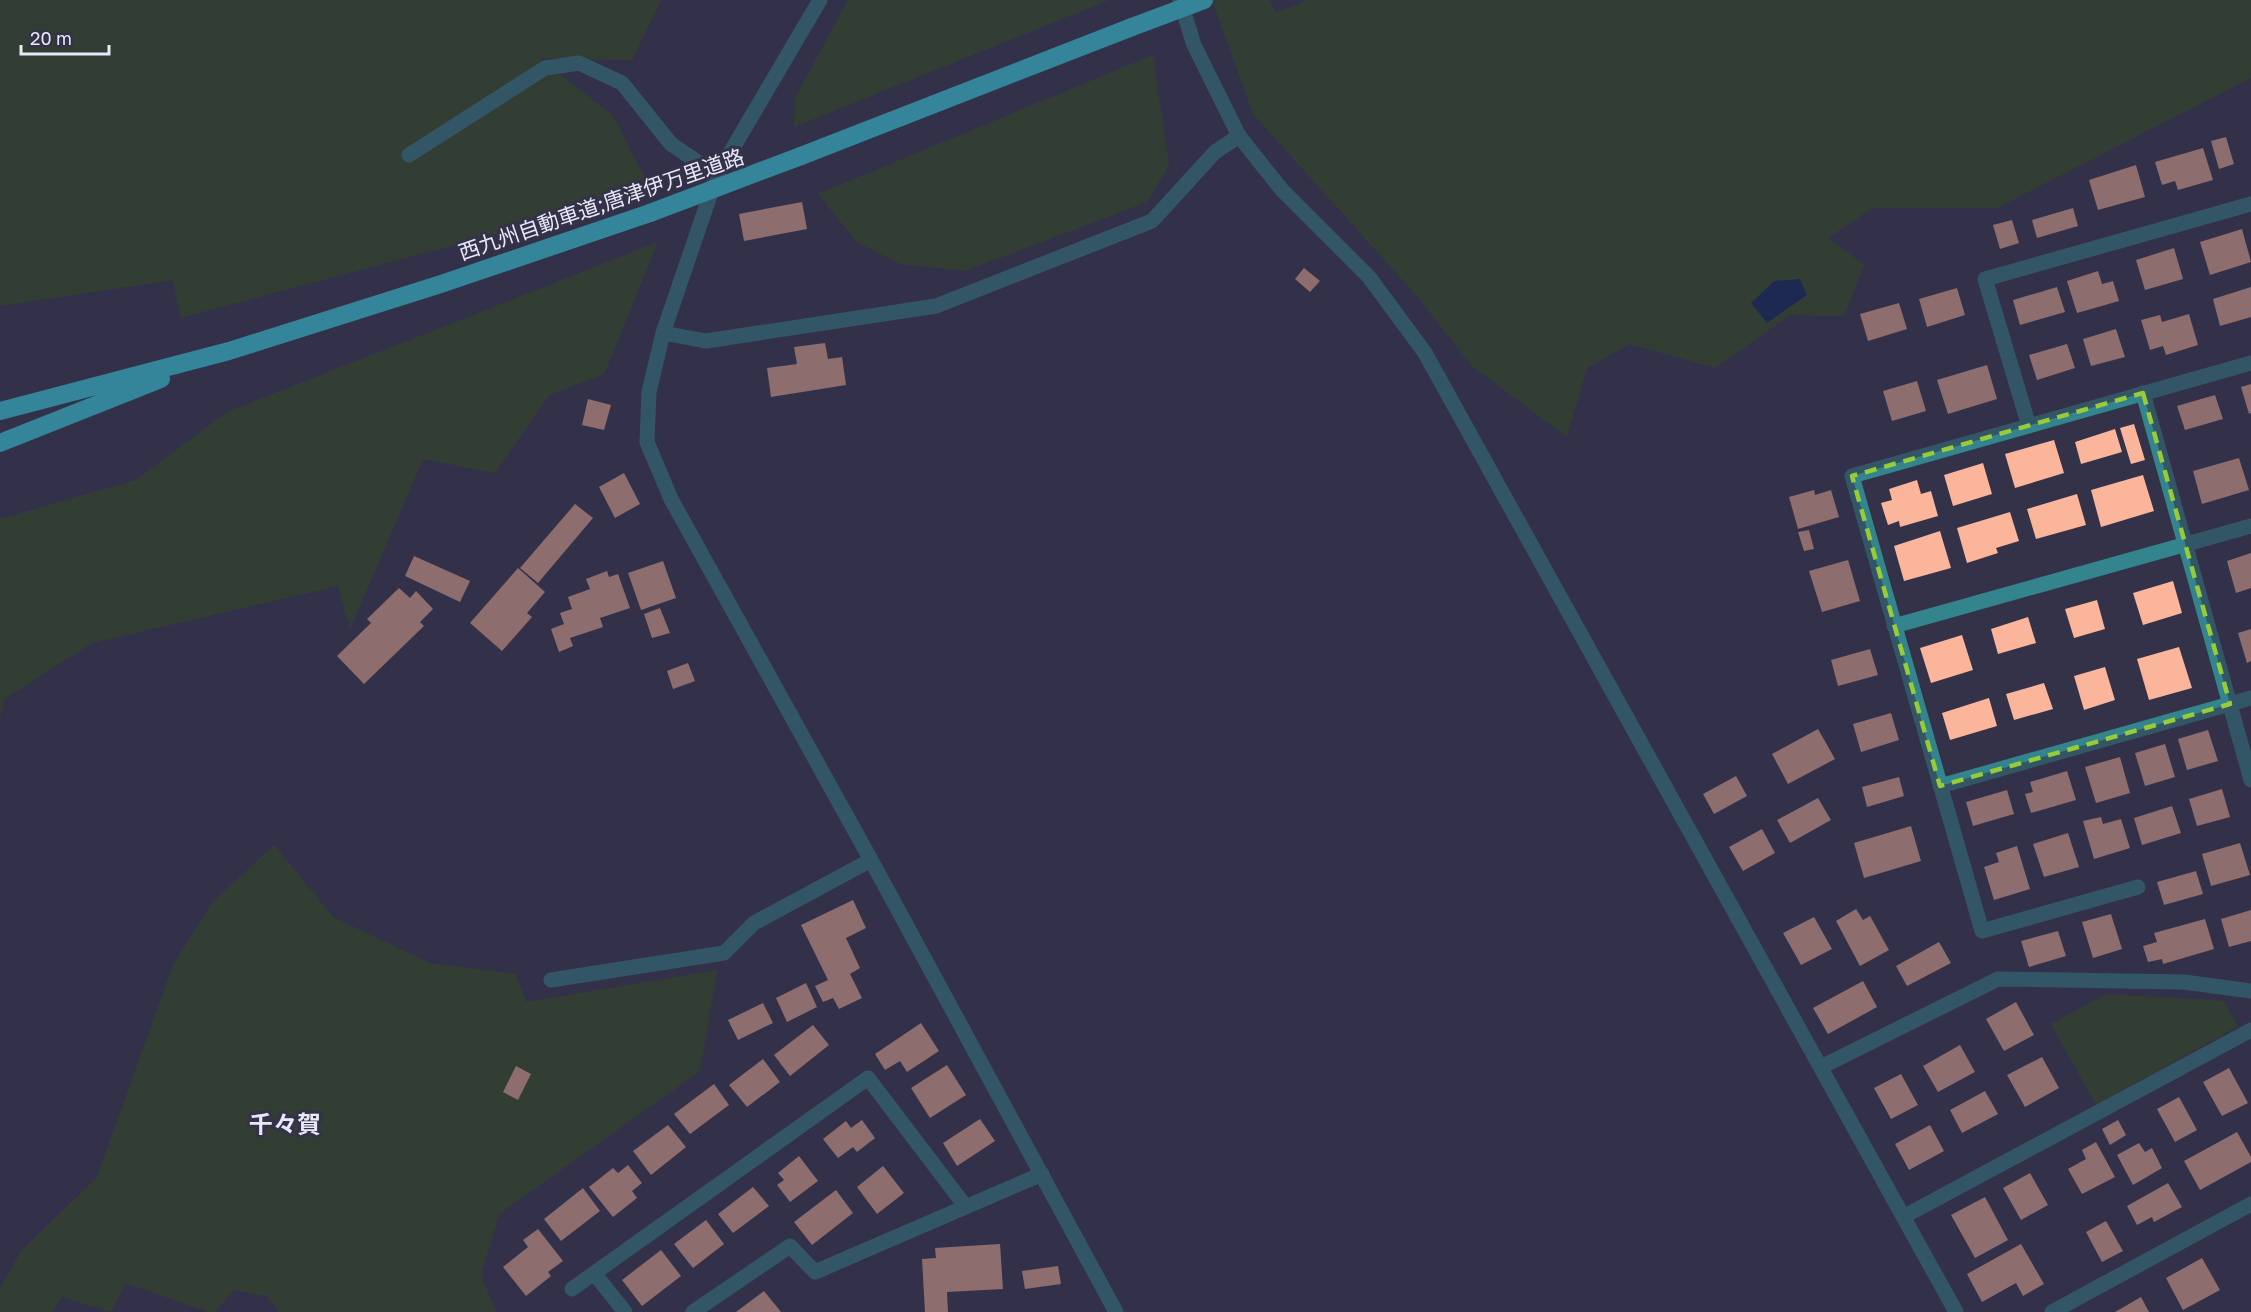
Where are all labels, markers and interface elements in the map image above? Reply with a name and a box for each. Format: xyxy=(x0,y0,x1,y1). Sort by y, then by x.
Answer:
scale bar xyxy=(21,18,110,56)
text: 20 m xyxy=(30,27,72,49)
street label: 西九州自動車道;唐津伊万里道路 xyxy=(455,143,747,265)
district label: 千々賀 xyxy=(249,1109,321,1138)

